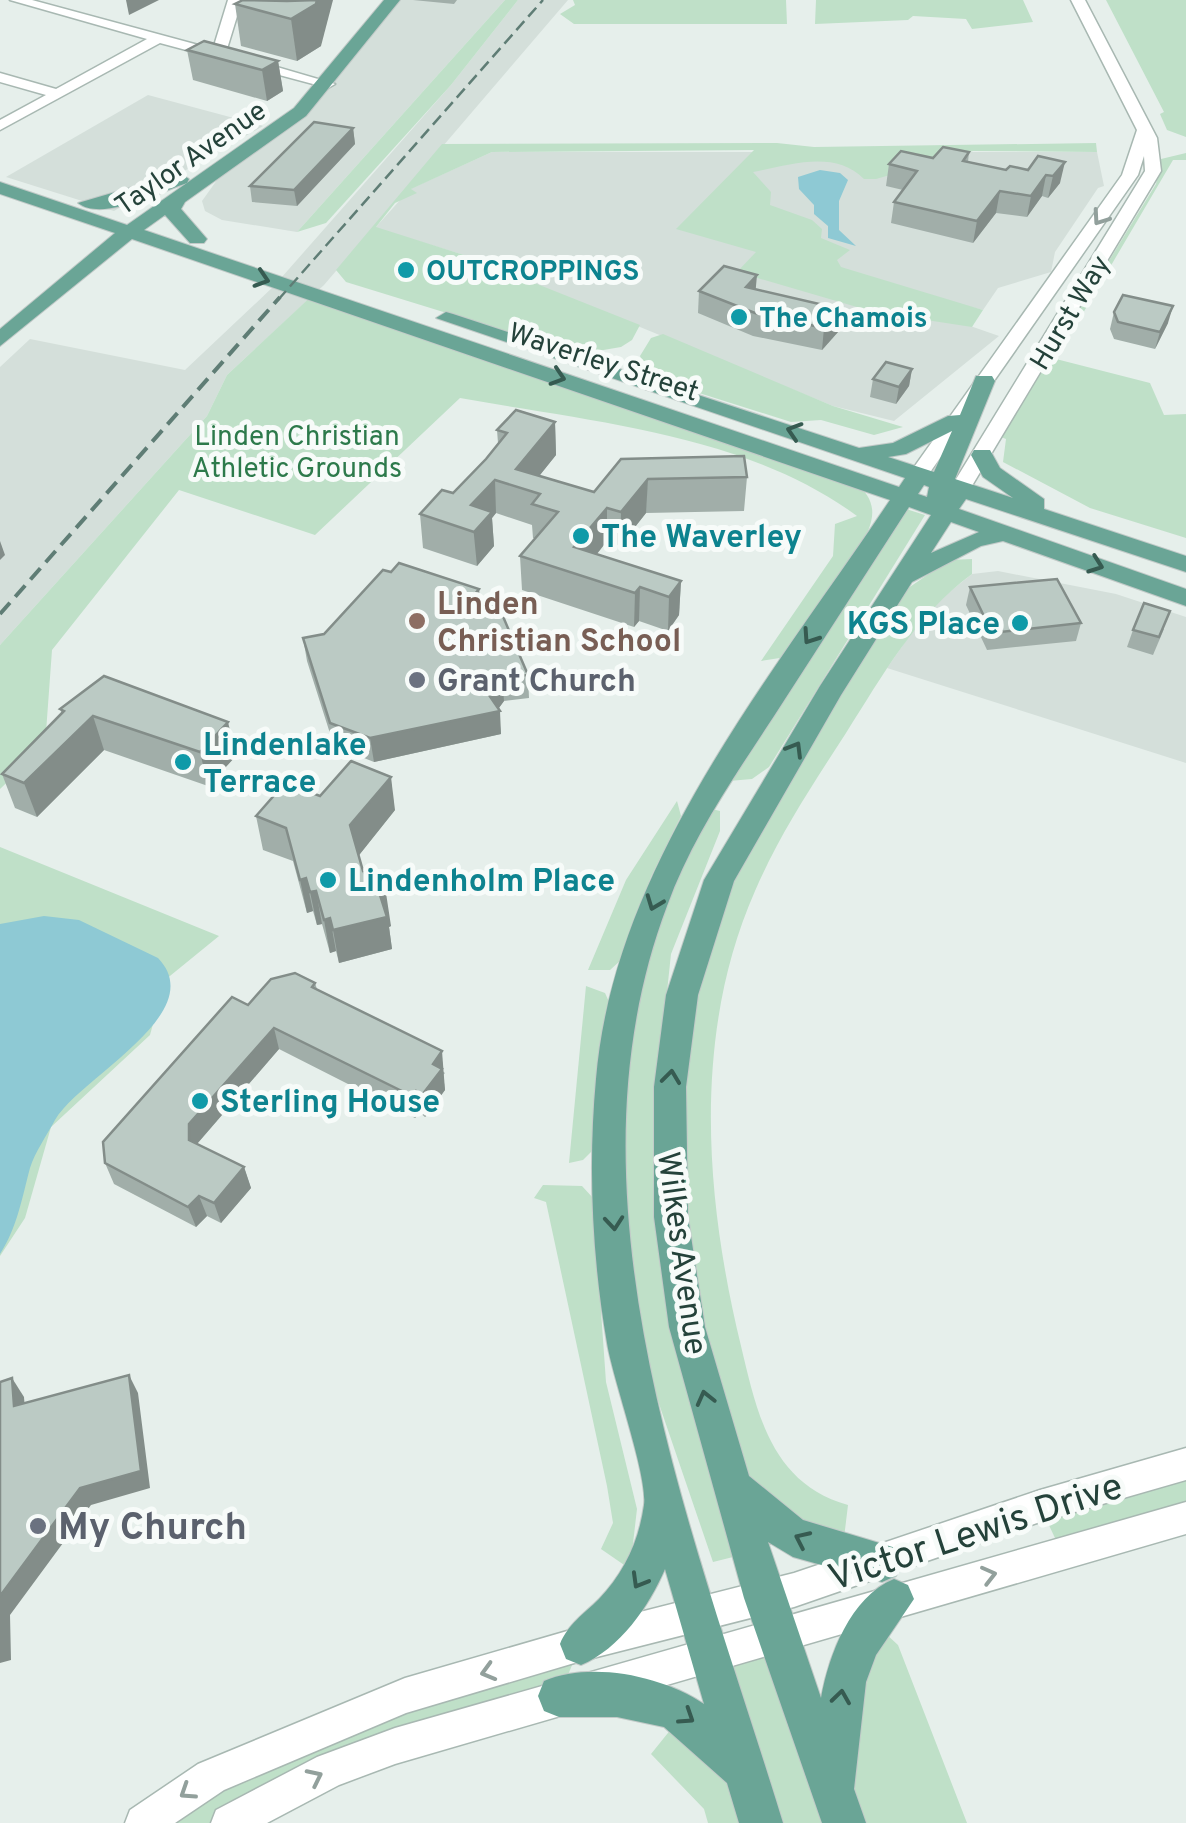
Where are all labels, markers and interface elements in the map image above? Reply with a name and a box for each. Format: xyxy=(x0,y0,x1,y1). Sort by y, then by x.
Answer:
street label: Taylor Avenue xyxy=(109,94,274,225)
one-way arrow xyxy=(1094,207,1113,225)
street label: Hurst Way xyxy=(1023,249,1120,378)
place label: OUTCROPPINGS xyxy=(426,255,640,291)
marker: OUTCROPPINGS xyxy=(395,259,417,281)
one-way arrow xyxy=(253,267,270,287)
place label: The Chamois xyxy=(759,302,928,338)
marker: The Chamois xyxy=(728,306,750,328)
street label: Waverley Street xyxy=(503,316,703,412)
one-way arrow xyxy=(549,366,566,386)
park label: Linden Christian Athletic Grounds xyxy=(192,420,402,488)
one-way arrow xyxy=(787,422,804,442)
place label: The Waverley xyxy=(601,519,802,559)
marker: The Waverley xyxy=(570,525,592,547)
one-way arrow xyxy=(1086,553,1103,574)
place label: Linden Christian School xyxy=(437,586,681,663)
place label: KGS Place xyxy=(847,606,1000,646)
marker: Linden Christian School xyxy=(406,610,428,632)
marker: KGS Place xyxy=(1009,612,1031,634)
one-way arrow xyxy=(804,627,823,645)
place label: Grant Church xyxy=(437,663,636,703)
marker: Grant Church xyxy=(406,669,428,691)
place label: Lindenlake Terrace xyxy=(203,727,367,804)
one-way arrow xyxy=(782,742,801,760)
marker: Lindenlake Terrace xyxy=(172,751,194,773)
place label: Lindenholm Place xyxy=(348,863,615,903)
marker: Lindenholm Place xyxy=(317,869,339,891)
one-way arrow xyxy=(645,894,665,911)
one-way arrow xyxy=(660,1068,681,1084)
place label: Sterling House xyxy=(220,1084,440,1124)
marker: Sterling House xyxy=(189,1090,211,1112)
street label: Wilkes Avenue xyxy=(646,1149,714,1357)
one-way arrow xyxy=(602,1215,624,1231)
one-way arrow xyxy=(696,1390,717,1407)
street label: Victor Lewis Drive xyxy=(823,1464,1129,1605)
place label: My Church xyxy=(58,1505,247,1554)
marker: My Church xyxy=(27,1515,49,1537)
one-way arrow xyxy=(795,1532,813,1552)
one-way arrow xyxy=(980,1566,997,1587)
one-way arrow xyxy=(632,1570,652,1588)
one-way arrow xyxy=(480,1661,497,1682)
one-way arrow xyxy=(830,1688,851,1705)
one-way arrow xyxy=(676,1705,694,1724)
one-way arrow xyxy=(305,1770,323,1790)
one-way arrow xyxy=(180,1780,198,1799)

